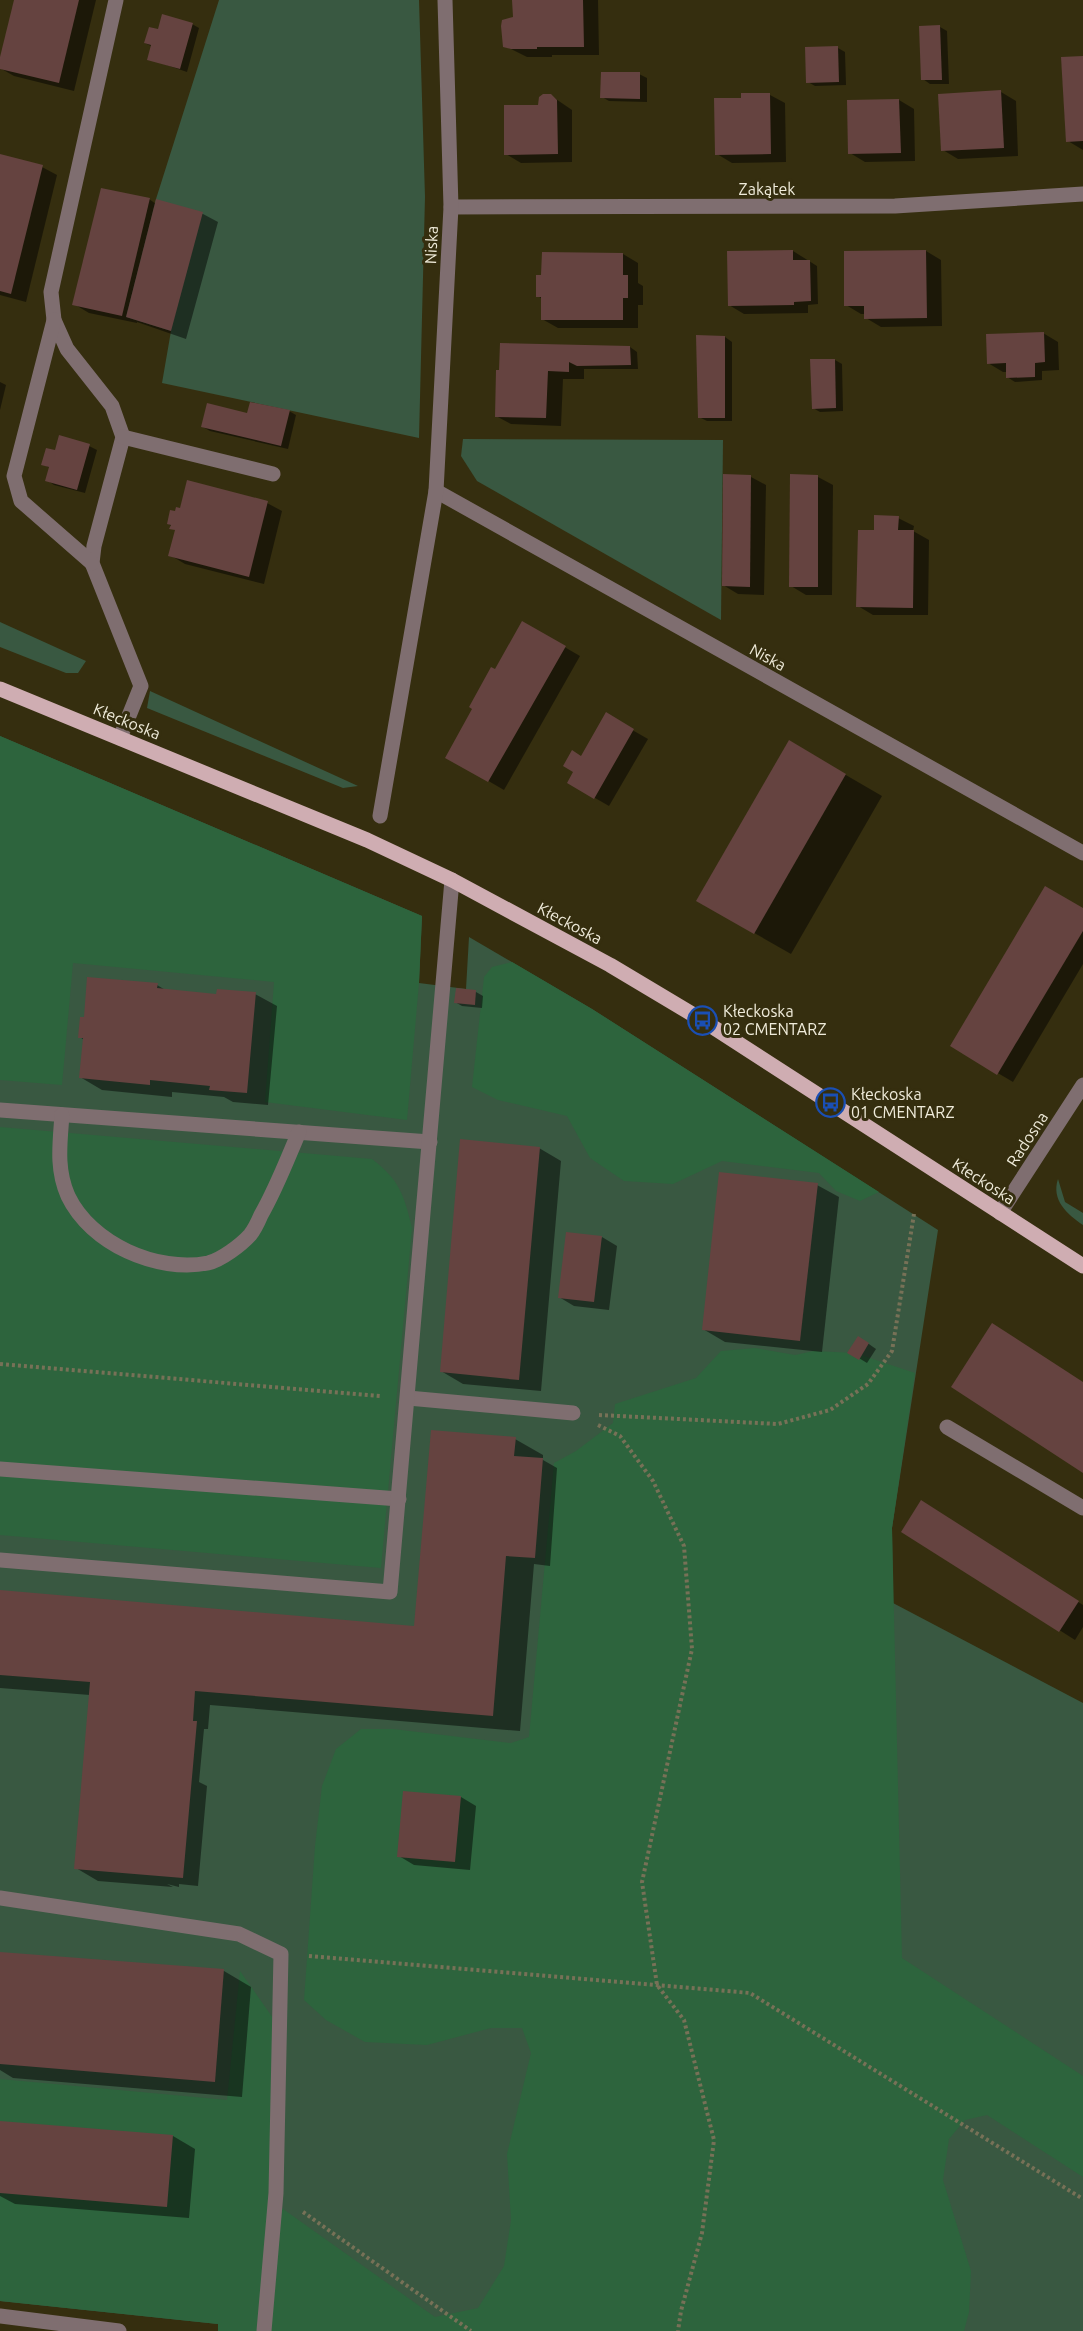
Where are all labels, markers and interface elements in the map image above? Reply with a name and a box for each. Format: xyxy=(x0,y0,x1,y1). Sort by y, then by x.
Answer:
street label: Zakątek xyxy=(739,180,795,198)
street label: Niska xyxy=(421,225,441,265)
street label: Niska xyxy=(747,640,789,674)
street label: Kłeckoska xyxy=(91,699,163,743)
street label: Kłeckoska xyxy=(535,898,605,948)
place label: Kłeckoska 02 CMENTARZ xyxy=(723,1002,827,1038)
bus stop icon: Kłeckoska 02 CMENTARZ xyxy=(686,1004,718,1036)
place label: Kłeckoska 01 CMENTARZ xyxy=(851,1085,955,1121)
bus stop icon: Kłeckoska 01 CMENTARZ xyxy=(814,1087,846,1119)
street label: Radosna xyxy=(1003,1108,1051,1170)
street label: Kłeckoska xyxy=(949,1154,1019,1208)

